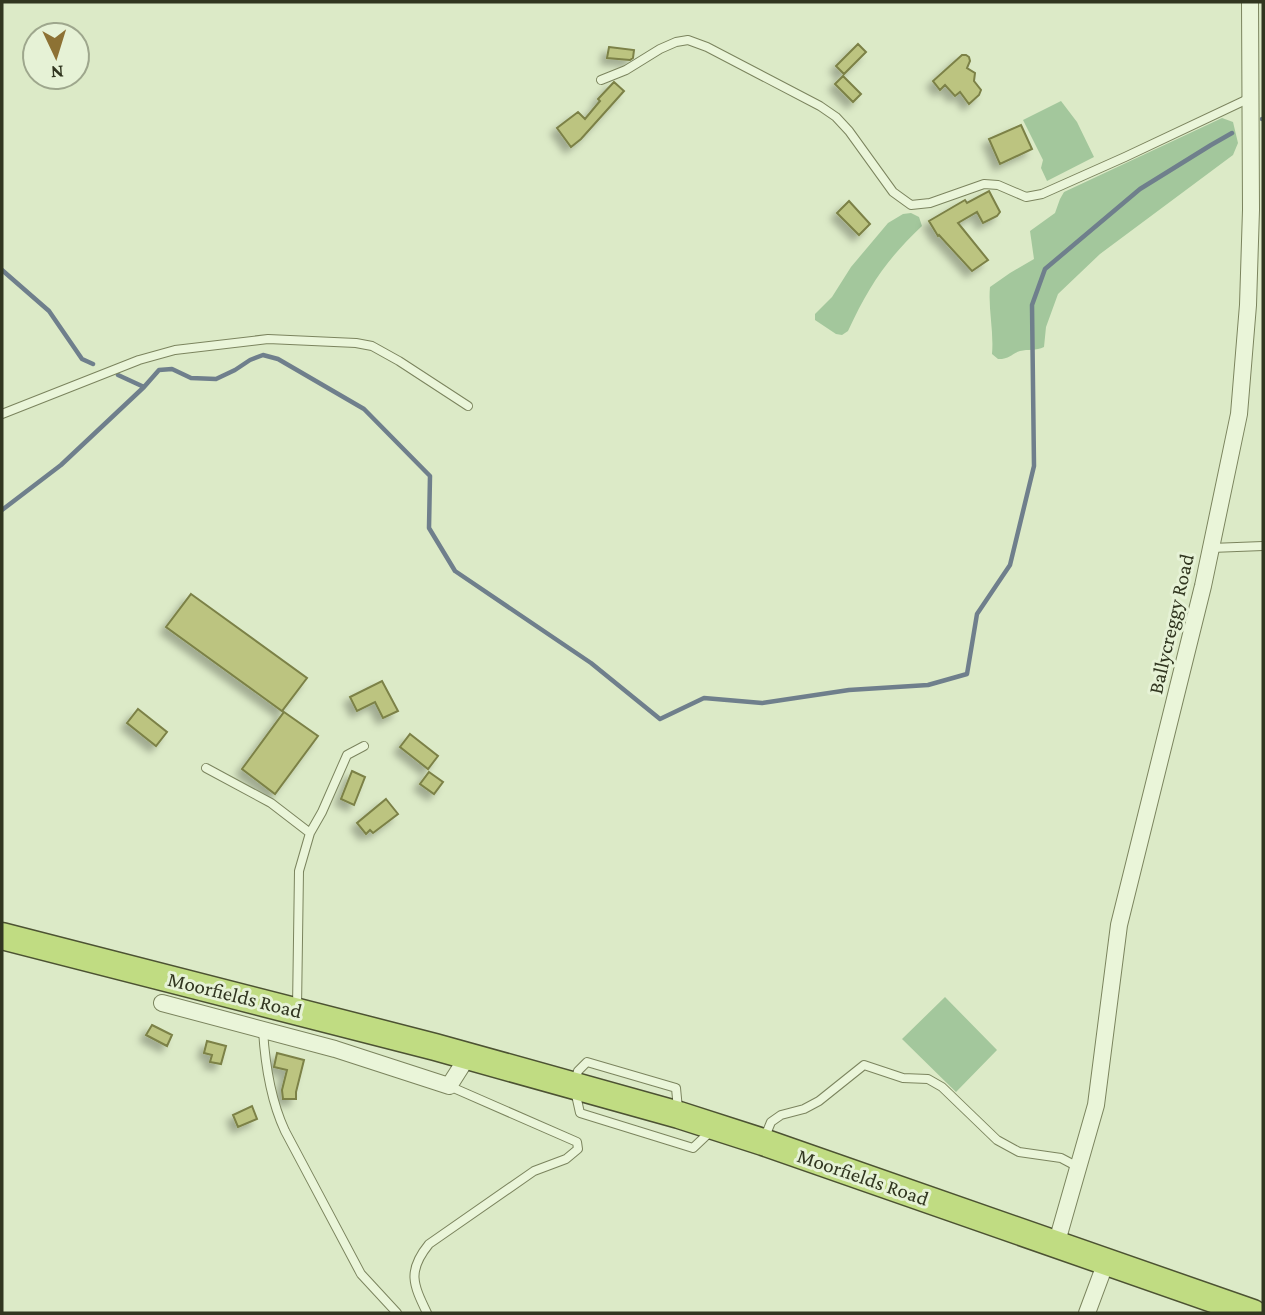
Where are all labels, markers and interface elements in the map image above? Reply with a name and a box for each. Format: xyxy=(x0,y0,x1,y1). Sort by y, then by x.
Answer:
north arrow xyxy=(21,21,91,91)
text: N xyxy=(50,62,64,83)
street label: Ballycreggy Road xyxy=(1143,552,1199,696)
street label: Moorfields Road xyxy=(165,967,305,1023)
street label: Moorfields Road xyxy=(794,1143,932,1211)

